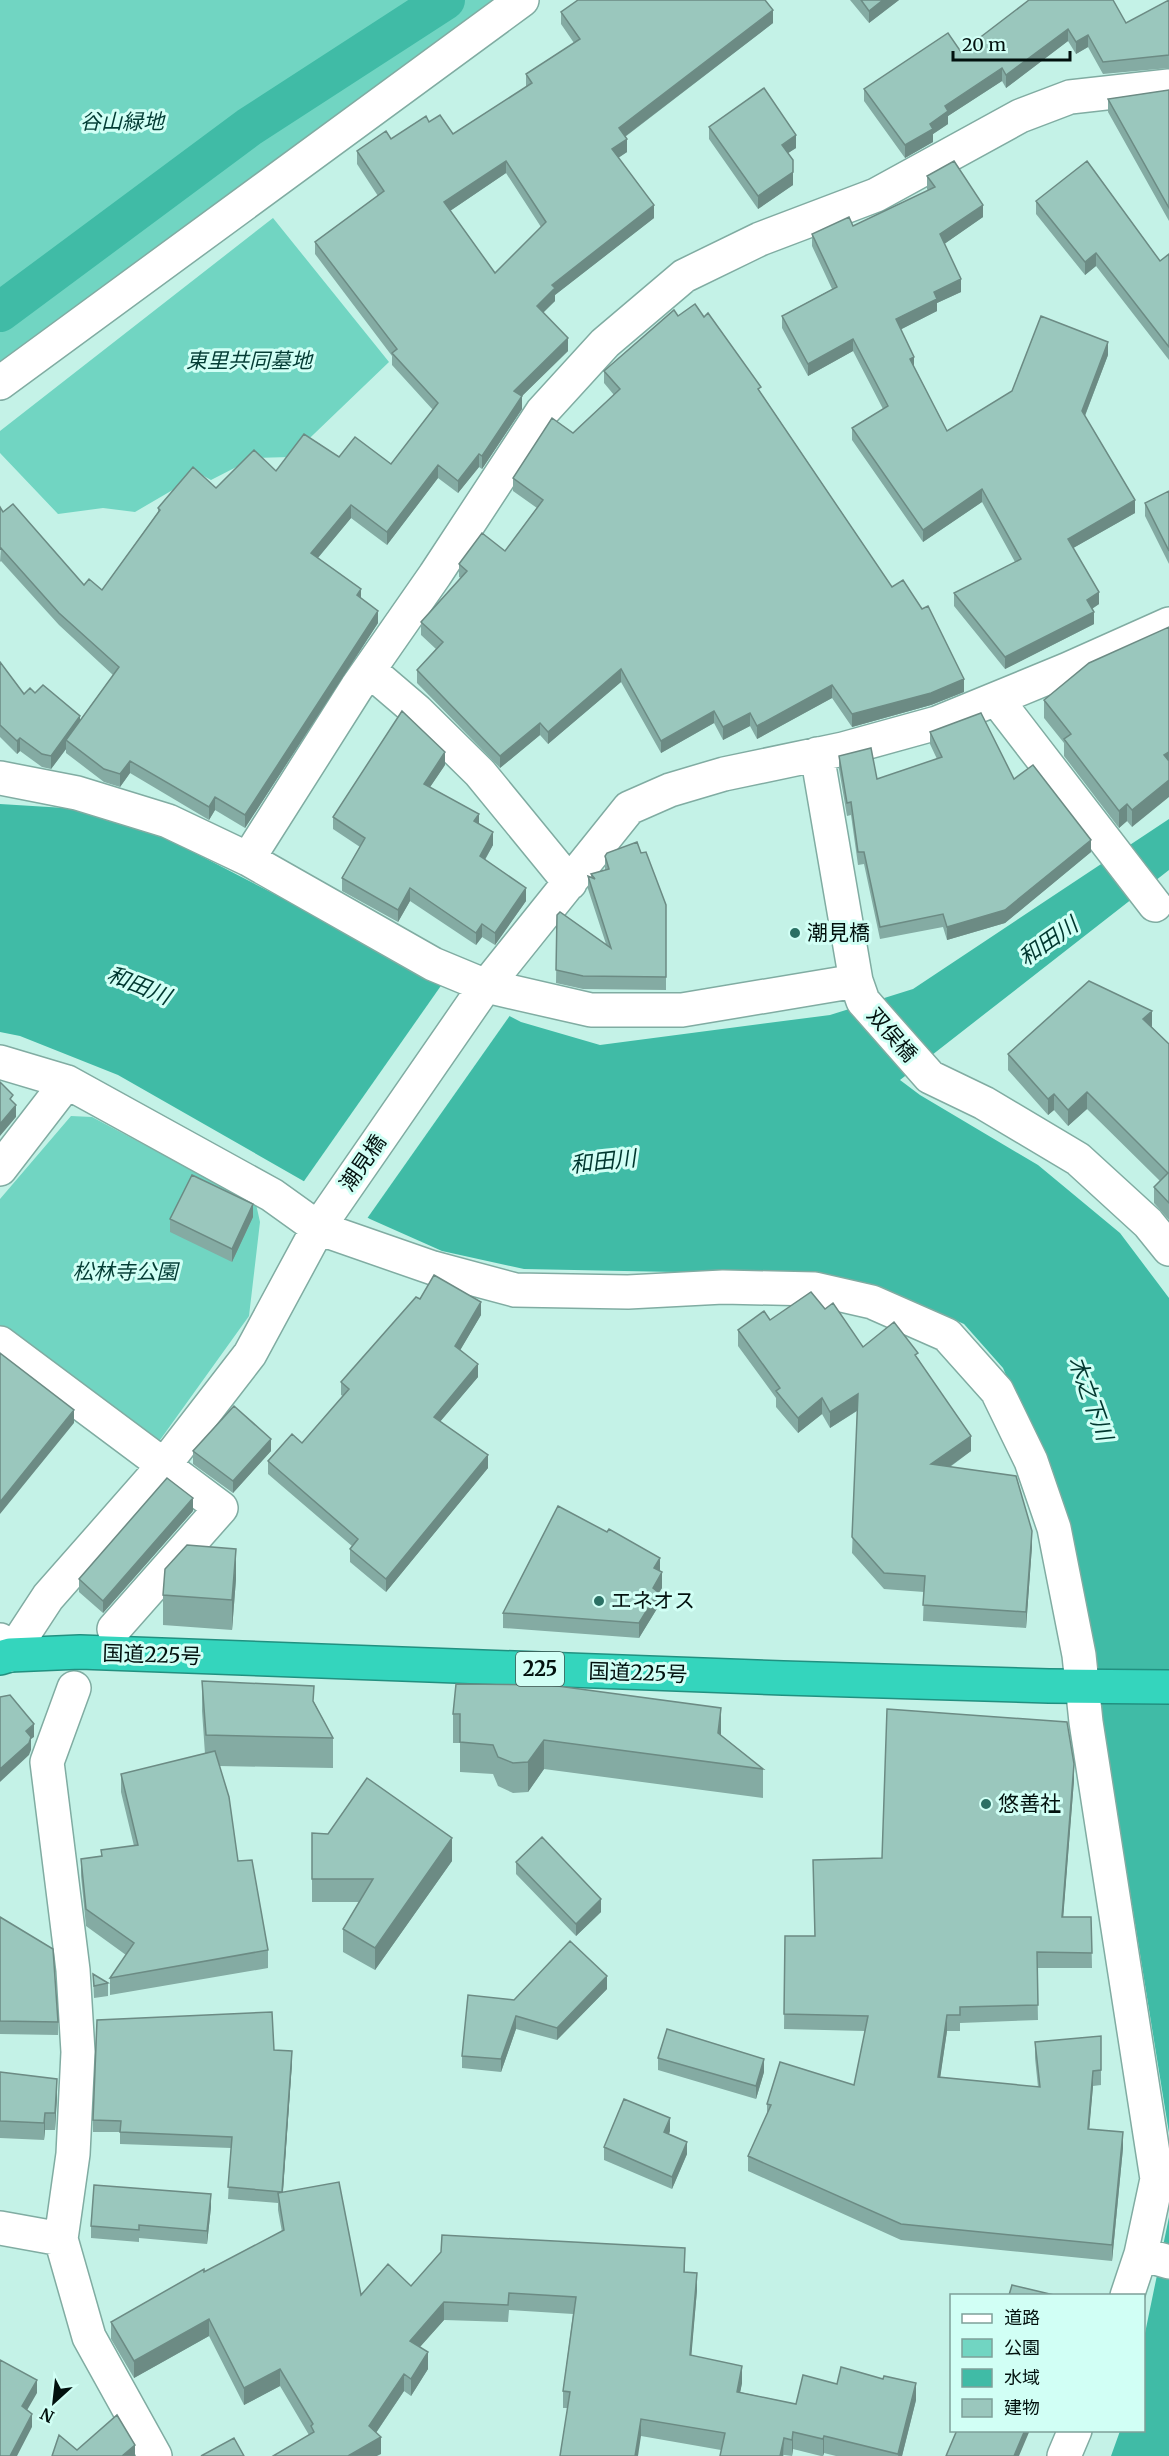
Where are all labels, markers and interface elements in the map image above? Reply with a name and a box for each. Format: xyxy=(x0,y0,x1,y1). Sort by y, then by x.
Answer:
scale bar xyxy=(953,24,1070,62)
text: 20 m xyxy=(962,33,1006,56)
park label: 谷山緑地 xyxy=(80,108,166,135)
park label: 東里共同墓地 xyxy=(186,347,314,374)
water label: 和田川 xyxy=(1013,909,1085,971)
place label: 潮見橋 xyxy=(807,919,870,946)
marker: 潮見橋 xyxy=(788,926,802,940)
water label: 和田川 xyxy=(103,960,177,1011)
street label: 双俣橋 xyxy=(862,1002,923,1067)
street label: 潮見橋 xyxy=(333,1129,392,1196)
water label: 和田川 xyxy=(569,1143,639,1178)
park label: 松林寺公園 xyxy=(73,1258,180,1285)
water label: 木之下川 xyxy=(1063,1352,1120,1446)
place label: エネオス xyxy=(611,1587,695,1614)
marker: エネオス xyxy=(592,1594,606,1608)
street label: 国道225号 xyxy=(102,1639,202,1670)
road number: 225 xyxy=(516,1652,564,1686)
street label: 国道225号 xyxy=(588,1657,688,1688)
place label: 悠善社 xyxy=(998,1790,1061,1817)
marker: 悠善社 xyxy=(979,1797,993,1811)
legend xyxy=(950,2294,1145,2432)
text: 道路 xyxy=(1004,2306,1040,2329)
text: 公園 xyxy=(1004,2336,1040,2359)
text: 水域 xyxy=(1004,2366,1040,2389)
north arrow xyxy=(24,2372,84,2432)
text: 建物 xyxy=(1004,2396,1040,2419)
text: N xyxy=(37,2403,57,2427)

